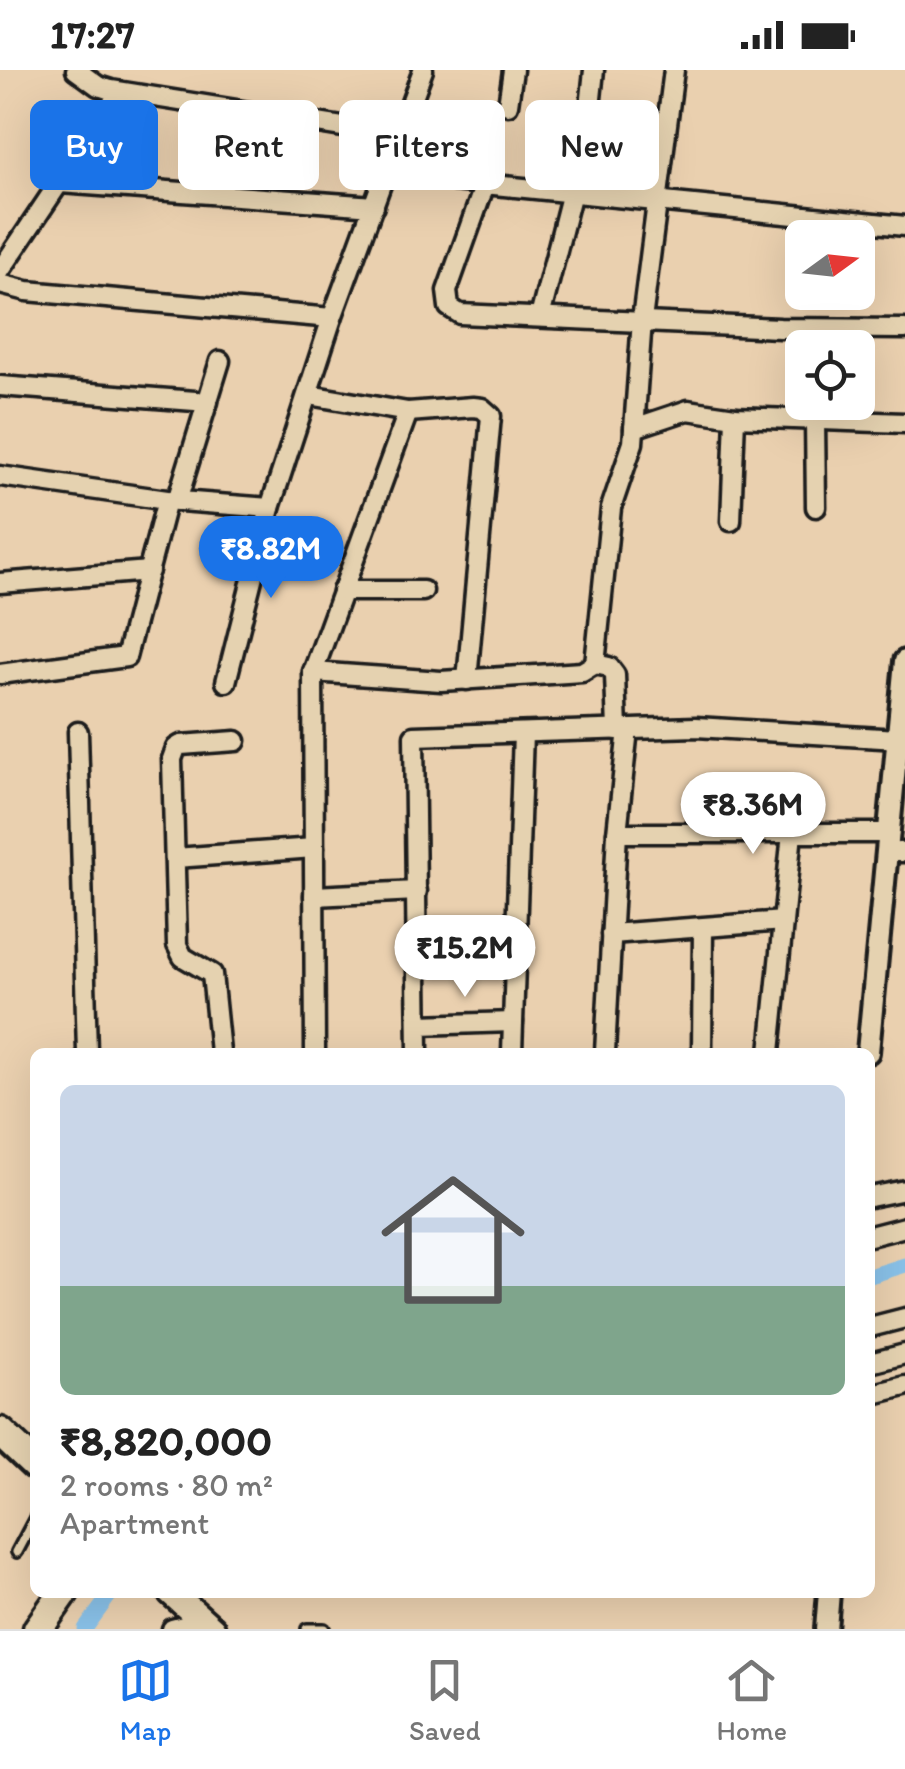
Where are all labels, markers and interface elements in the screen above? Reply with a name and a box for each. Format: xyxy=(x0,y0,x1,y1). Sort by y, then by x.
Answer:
text: 17:27 xyxy=(50,12,135,58)
chip: Buy xyxy=(30,100,158,190)
chip: Rent xyxy=(178,100,319,190)
chip: Filters xyxy=(339,100,505,190)
chip: New xyxy=(525,100,659,190)
north arrow xyxy=(785,220,875,310)
map controls xyxy=(785,220,875,420)
button: locate xyxy=(785,330,875,420)
pin: ₹8.82M xyxy=(190,516,352,601)
text: ₹8.82M xyxy=(221,529,321,567)
pin: ₹8.36M xyxy=(672,772,834,857)
text: ₹8.36M xyxy=(703,785,803,823)
pin: ₹15.2M xyxy=(384,915,546,1000)
text: ₹15.2M xyxy=(416,928,514,966)
icon: home xyxy=(363,1150,543,1330)
text: ₹8,820,000 xyxy=(60,1415,272,1466)
text: 2 rooms · 80 m² xyxy=(60,1466,273,1504)
text: Apartment xyxy=(60,1504,209,1542)
tab: Map xyxy=(118,1653,173,1747)
tab: Saved xyxy=(409,1653,480,1747)
tab: Home xyxy=(716,1653,787,1747)

